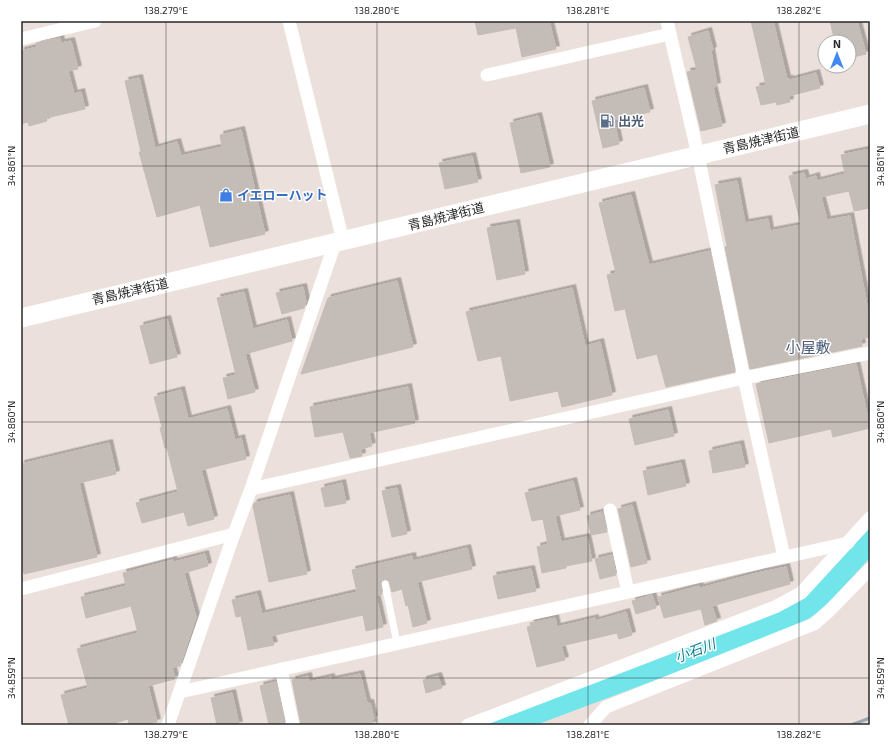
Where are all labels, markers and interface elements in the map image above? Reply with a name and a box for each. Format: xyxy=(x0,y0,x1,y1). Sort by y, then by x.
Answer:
text: 138.279°E xyxy=(144,4,188,16)
text: 138.280°E xyxy=(355,4,400,16)
text: 138.281°E xyxy=(567,4,610,16)
text: 138.282°E xyxy=(777,4,822,16)
north arrow xyxy=(817,34,857,74)
text: N xyxy=(833,37,841,50)
fuel station icon: 出光 xyxy=(599,113,615,129)
place label: 出光 xyxy=(618,113,644,129)
street label: 青島焼津街道 xyxy=(721,123,801,157)
text: 34.861°N xyxy=(5,146,17,186)
text: 34.861°N xyxy=(874,146,886,186)
shop icon: イエローハット xyxy=(218,187,234,203)
place label: イエローハット xyxy=(237,187,328,203)
street label: 青島焼津街道 xyxy=(406,199,486,233)
street label: 青島焼津街道 xyxy=(90,274,170,308)
district label: 小屋敷 xyxy=(785,338,831,356)
text: 34.860°N xyxy=(5,401,17,443)
text: 34.860°N xyxy=(874,401,886,443)
water label: 小石川 xyxy=(672,634,720,665)
text: 34.859°N xyxy=(5,657,17,699)
text: 34.859°N xyxy=(874,657,886,699)
text: 138.279°E xyxy=(144,728,188,740)
text: 138.280°E xyxy=(355,728,400,740)
text: 138.281°E xyxy=(567,728,610,740)
text: 138.282°E xyxy=(777,728,822,740)

